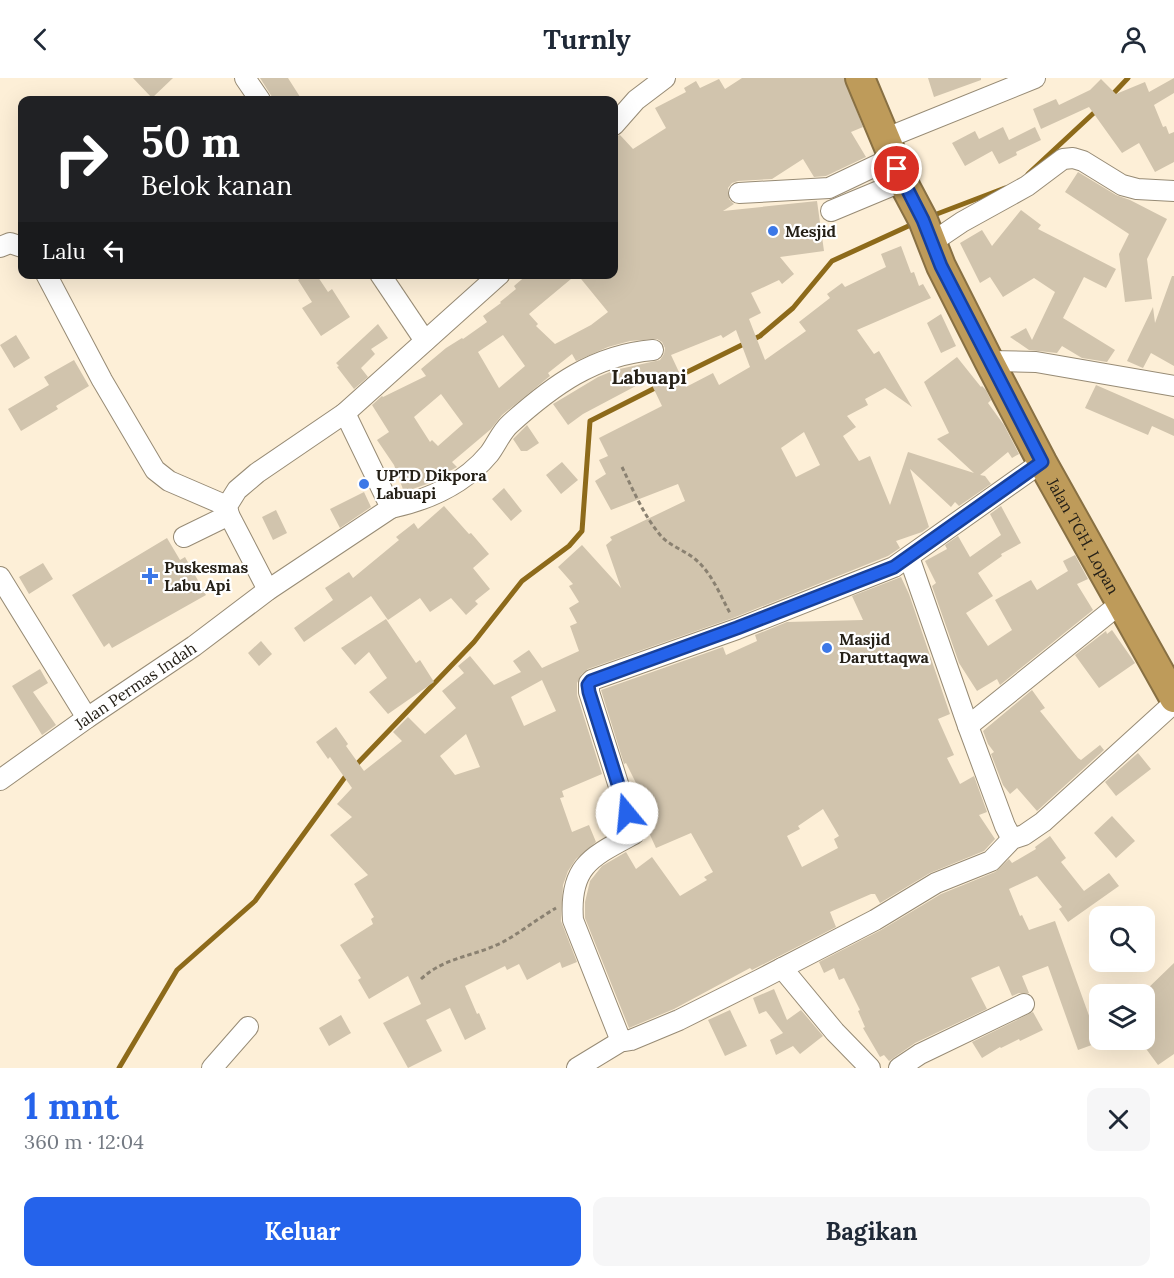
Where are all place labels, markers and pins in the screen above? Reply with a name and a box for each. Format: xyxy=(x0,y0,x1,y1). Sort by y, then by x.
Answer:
pin xyxy=(871,143,922,194)
place label: Mesjid xyxy=(785,221,837,241)
marker: Mesjid xyxy=(766,224,780,238)
place label: UPTD Dikpora Labuapi xyxy=(376,465,487,503)
marker: UPTD Dikpora Labuapi xyxy=(357,477,371,491)
place label: Puskesmas Labu Api xyxy=(164,557,248,595)
marker: Puskesmas Labu Api xyxy=(141,567,159,585)
place label: Masjid Daruttaqwa xyxy=(839,629,930,667)
marker: Masjid Daruttaqwa xyxy=(820,641,834,655)

